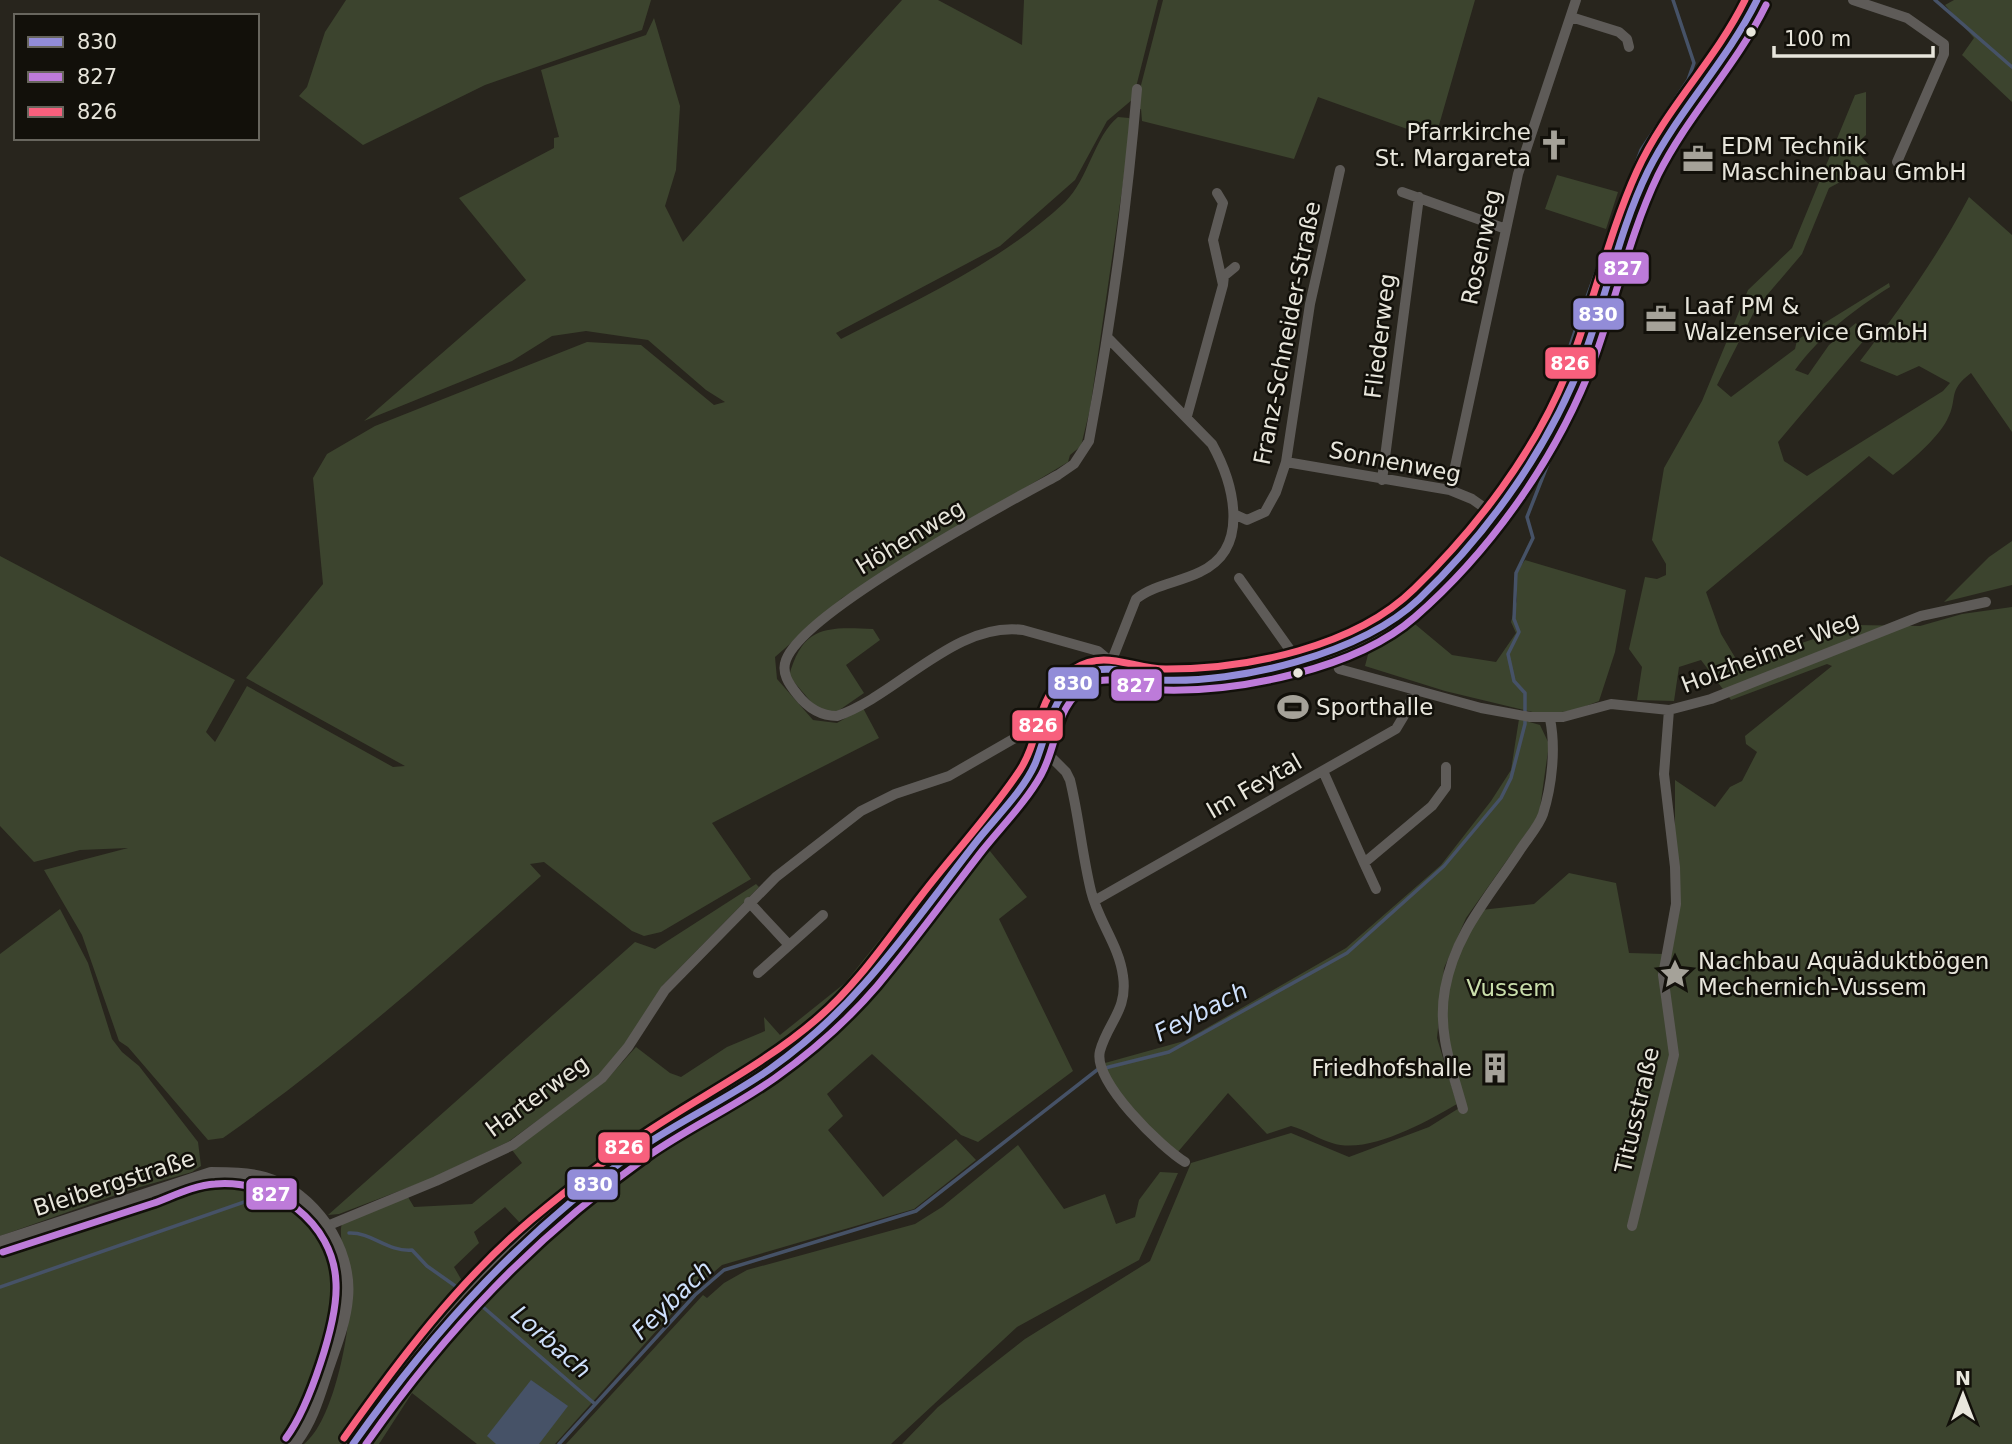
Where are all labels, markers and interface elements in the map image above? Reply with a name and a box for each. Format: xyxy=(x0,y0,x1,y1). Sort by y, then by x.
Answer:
legend xyxy=(14,14,259,140)
scale bar xyxy=(1774,14,1933,58)
unlabelled marker xyxy=(1744,25,1758,39)
text: 100 m xyxy=(1784,27,1851,51)
text: 830 xyxy=(77,30,117,54)
text: 827 xyxy=(77,65,117,89)
text: 826 xyxy=(77,100,117,124)
place label: Pfarrkirche St. Margareta xyxy=(1375,119,1531,171)
church icon: Pfarrkirche St. Margareta xyxy=(1537,128,1571,162)
place label: EDM Technik Maschinenbau GmbH xyxy=(1721,133,1967,185)
office icon: EDM Technik Maschinenbau GmbH xyxy=(1681,142,1715,176)
street label: Rosenweg xyxy=(1456,187,1506,307)
street label: Franz-Schneider-Straße xyxy=(1249,199,1325,467)
line badge: 827 xyxy=(1597,251,1650,285)
text: 827 xyxy=(1603,257,1643,279)
street label: Fliederweg xyxy=(1359,272,1401,400)
place label: Laaf PM & Walzenservice GmbH xyxy=(1684,293,1928,345)
line badge: 830 xyxy=(1572,297,1625,331)
office icon: Laaf PM & Walzenservice GmbH xyxy=(1644,302,1678,336)
text: 830 xyxy=(1578,303,1618,325)
line badge: 826 xyxy=(1544,346,1597,380)
text: 826 xyxy=(1550,352,1590,374)
street label: Sonnenweg xyxy=(1327,436,1463,488)
street label: Höhenweg xyxy=(851,494,969,580)
street label: Holzheimer Weg xyxy=(1677,606,1863,698)
line badge: 830 xyxy=(1047,666,1100,700)
unlabelled marker xyxy=(1291,666,1305,680)
line badge: 827 xyxy=(1110,668,1163,702)
text: 830 xyxy=(1053,672,1093,694)
text: 827 xyxy=(1116,674,1156,696)
sports icon: Sporthalle xyxy=(1276,690,1310,724)
place label: Sporthalle xyxy=(1316,694,1433,720)
line badge: 826 xyxy=(1011,709,1064,742)
text: 826 xyxy=(1018,714,1058,736)
street label: Im Feytal xyxy=(1202,748,1306,824)
place label: Nachbau Aquäduktbögen Mechernich-Vussem xyxy=(1698,948,1989,1000)
place icon: Nachbau Aquäduktbögen Mechernich-Vussem xyxy=(1658,957,1692,991)
park label: Vussem xyxy=(1466,975,1556,1001)
water label: Feybach xyxy=(1150,977,1252,1047)
street label: Titusstraße xyxy=(1610,1044,1664,1177)
street label: Harterweg xyxy=(480,1050,594,1142)
building icon: Friedhofshalle xyxy=(1478,1051,1512,1085)
place label: Friedhofshalle xyxy=(1312,1055,1472,1081)
line badge: 826 xyxy=(597,1131,651,1164)
text: 826 xyxy=(604,1136,644,1158)
street label: Bleibergstraße xyxy=(30,1145,198,1221)
line badge: 830 xyxy=(566,1168,619,1201)
text: 830 xyxy=(573,1173,613,1195)
line badge: 827 xyxy=(245,1177,298,1211)
text: 827 xyxy=(251,1183,291,1205)
water label: Feybach xyxy=(626,1255,718,1345)
water label: Lorbach xyxy=(505,1300,597,1384)
north arrow xyxy=(1928,1360,1998,1430)
text: N xyxy=(1955,1367,1971,1389)

